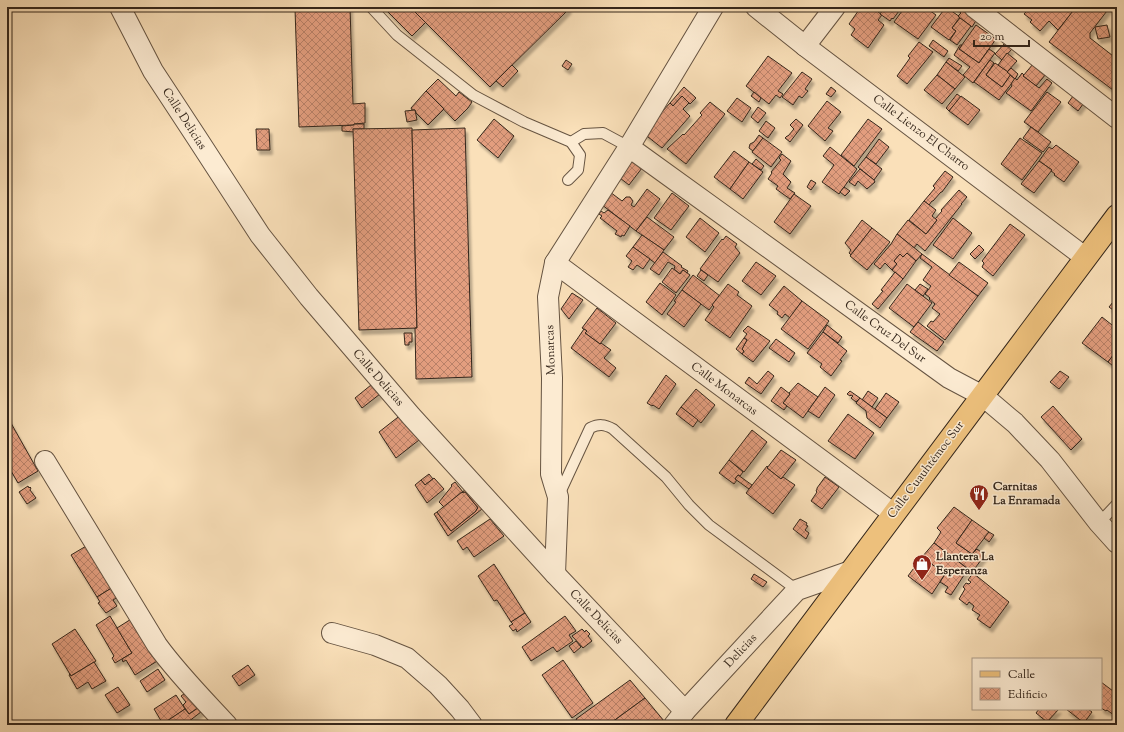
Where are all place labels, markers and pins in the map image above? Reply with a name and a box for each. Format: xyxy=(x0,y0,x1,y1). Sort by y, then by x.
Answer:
place label: Carnitas La Enramada xyxy=(992,478,1061,510)
restaurant icon: Carnitas La Enramada xyxy=(968,483,990,511)
place label: Llantera La Esperanza xyxy=(935,548,995,580)
shop icon: Llantera La Esperanza xyxy=(911,553,933,581)

